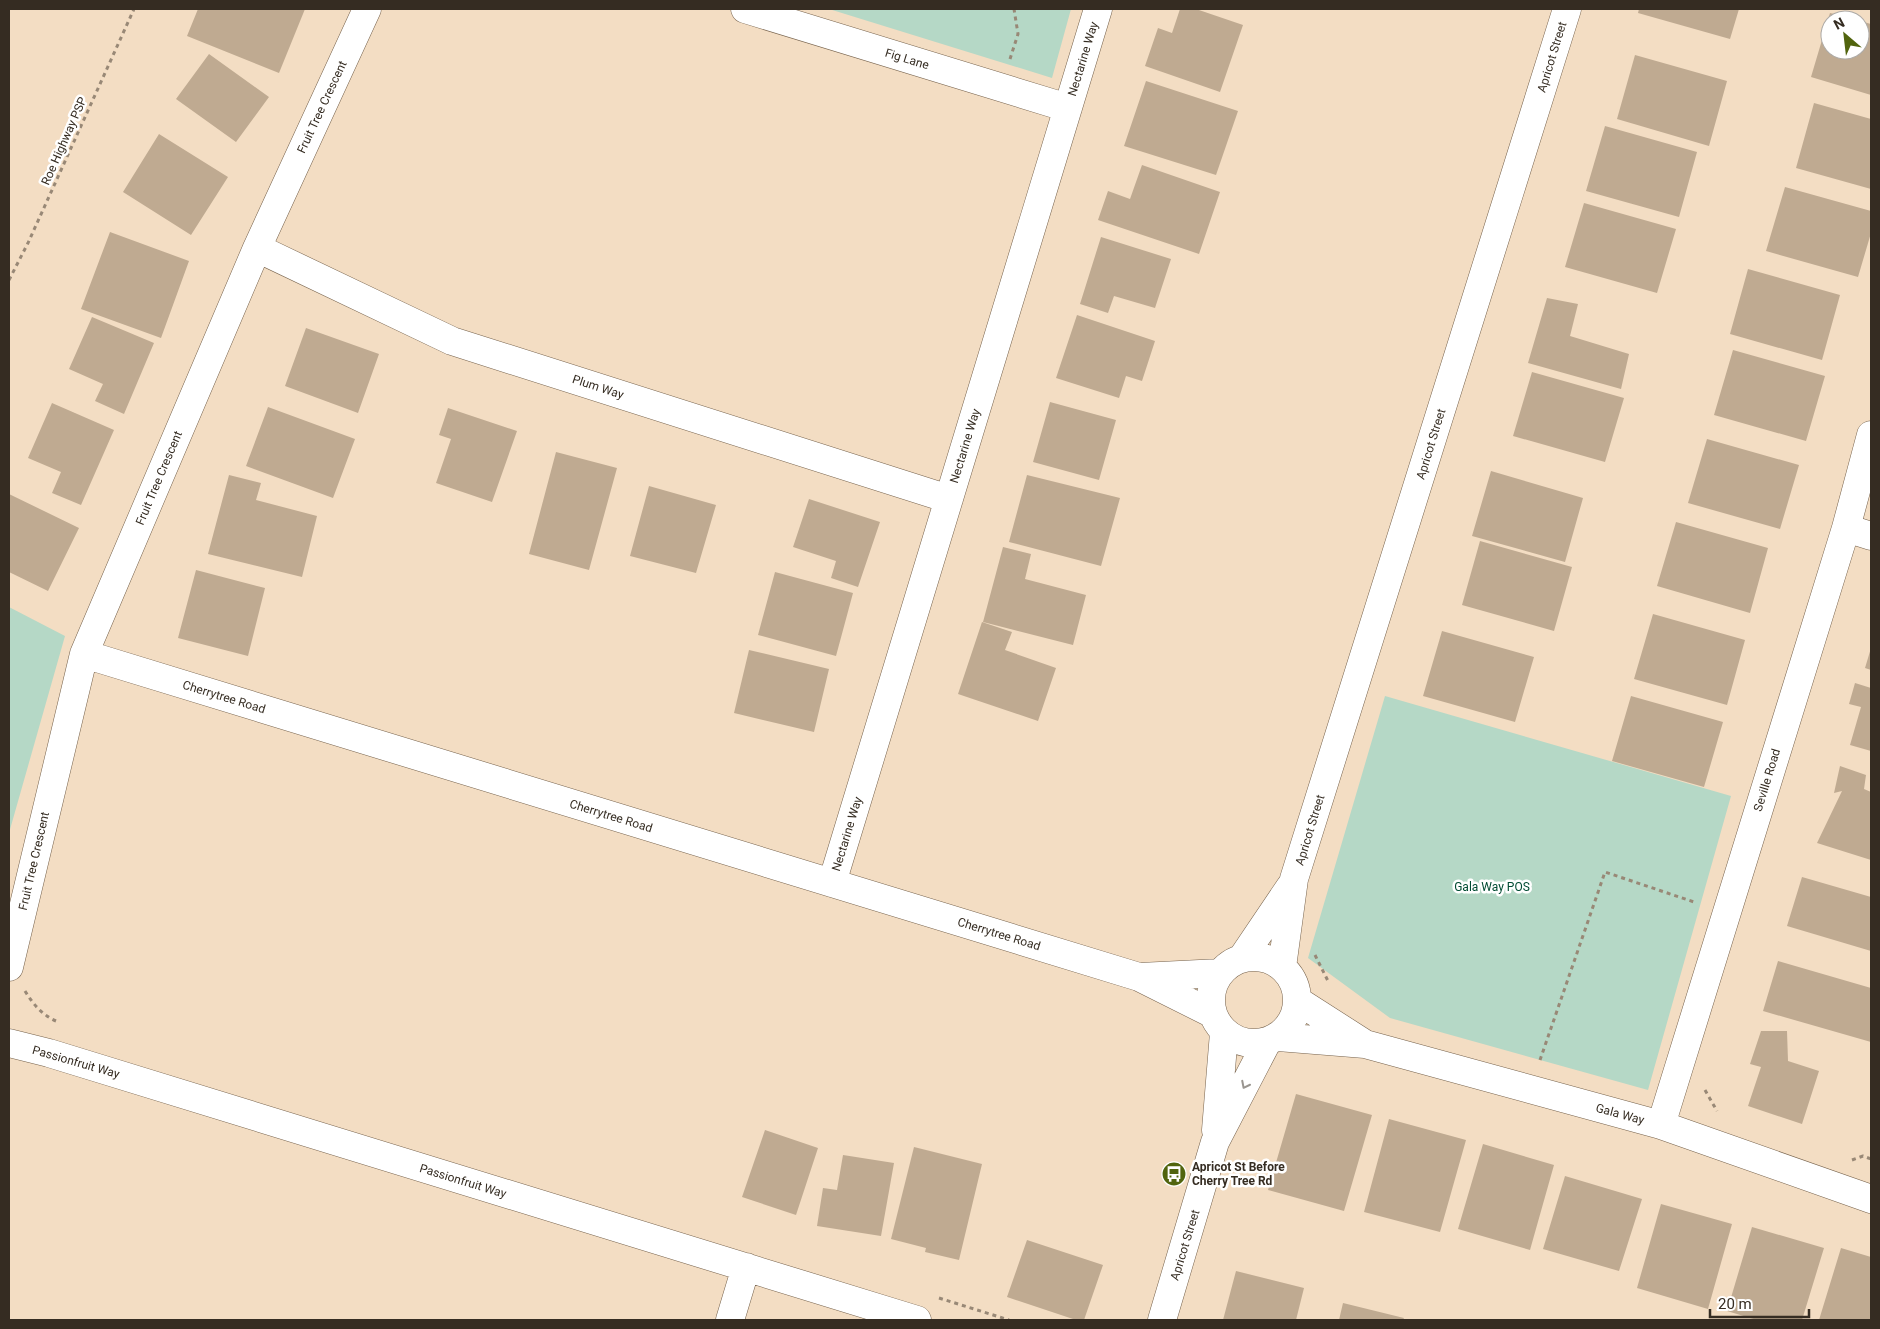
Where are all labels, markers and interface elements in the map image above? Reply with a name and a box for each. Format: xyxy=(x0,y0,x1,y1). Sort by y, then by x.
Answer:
north arrow xyxy=(1820,10,1870,60)
text: N xyxy=(1831,14,1847,33)
street label: Nectarine Way xyxy=(1065,20,1101,98)
street label: Apricot Street xyxy=(1535,20,1569,94)
street label: Fig Lane xyxy=(883,46,931,72)
street label: Fruit Tree Crescent xyxy=(294,58,350,156)
street label: Roe Highway PSP xyxy=(38,94,90,187)
street label: Plum Way xyxy=(571,372,626,402)
street label: Nectarine Way xyxy=(947,407,983,485)
street label: Apricot Street xyxy=(1414,407,1448,481)
street label: Fruit Tree Crescent xyxy=(133,429,185,527)
street label: Cherrytree Road xyxy=(181,678,267,716)
street label: Seville Road xyxy=(1751,747,1783,813)
street label: Apricot Street xyxy=(1293,793,1327,867)
street label: Nectarine Way xyxy=(829,795,865,873)
street label: Cherrytree Road xyxy=(568,797,654,835)
street label: Fruit Tree Crescent xyxy=(16,810,52,912)
park label: Gala Way POS xyxy=(1454,880,1530,894)
street label: Cherrytree Road xyxy=(956,915,1042,953)
street label: Passionfruit Way xyxy=(31,1043,122,1081)
one-way arrow xyxy=(1241,1080,1251,1089)
street label: Gala Way xyxy=(1594,1101,1646,1127)
place label: Apricot St Before Cherry Tree Rd xyxy=(1192,1160,1285,1188)
street label: Passionfruit Way xyxy=(418,1161,508,1201)
bus stop icon: Apricot St Before Cherry Tree Rd xyxy=(1161,1161,1187,1187)
street label: Apricot Street xyxy=(1168,1208,1202,1282)
scale bar xyxy=(1710,1286,1809,1318)
text: 20 m xyxy=(1718,1295,1752,1313)

